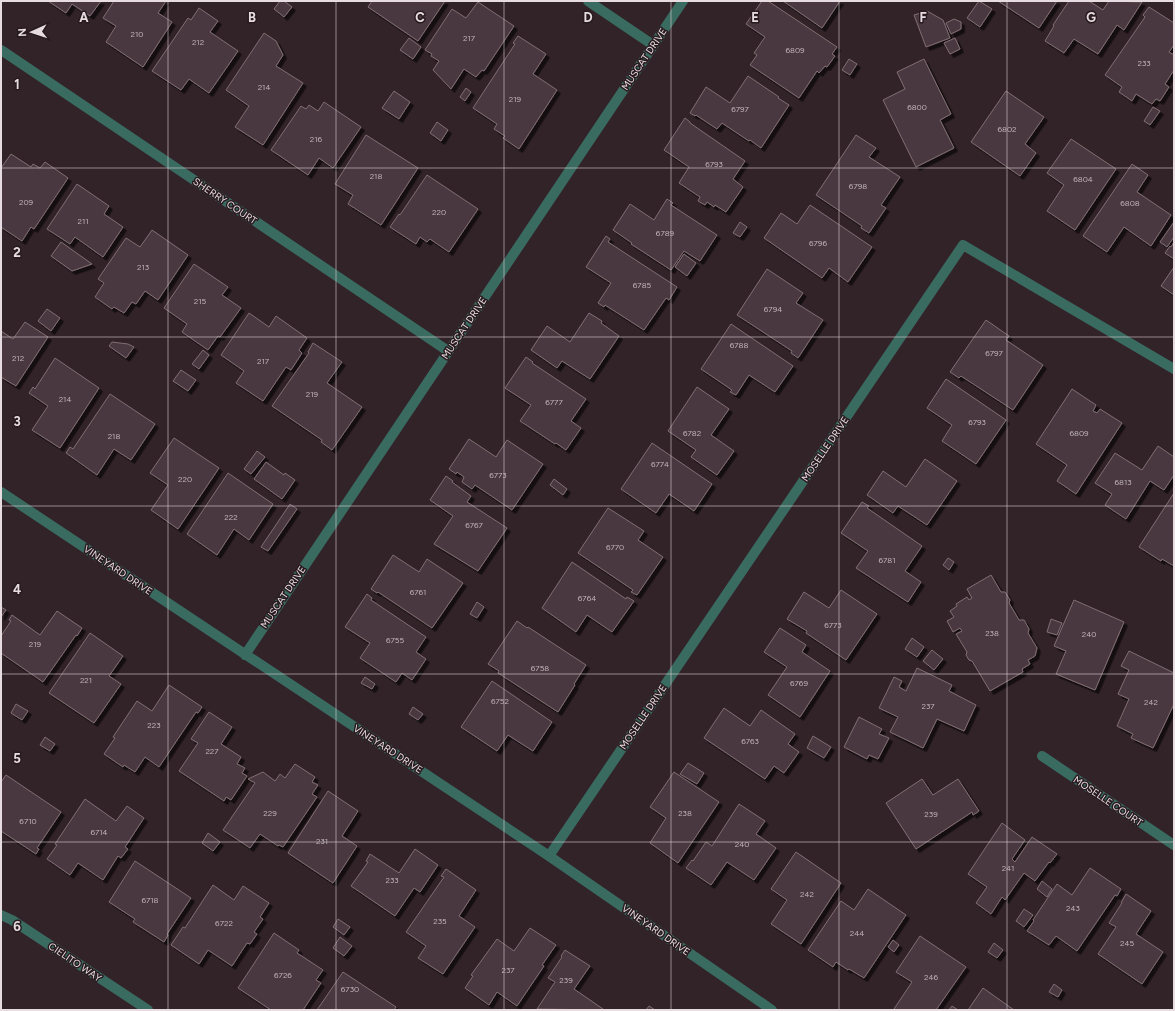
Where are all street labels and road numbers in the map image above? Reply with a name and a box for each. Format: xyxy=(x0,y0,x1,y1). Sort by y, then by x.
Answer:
street label: MUSCAT DRIVE xyxy=(618,25,670,93)
street label: SHERRY COURT xyxy=(191,175,260,227)
street label: MUSCAT DRIVE xyxy=(438,294,490,362)
street label: MOSELLE DRIVE xyxy=(798,414,852,484)
street label: VINEYARD DRIVE xyxy=(81,542,155,598)
street label: MUSCAT DRIVE xyxy=(257,563,309,631)
street label: MOSELLE DRIVE xyxy=(616,682,670,752)
street label: VINEYARD DRIVE xyxy=(351,722,425,776)
street label: MOSELLE COURT xyxy=(1071,773,1146,829)
street label: VINEYARD DRIVE xyxy=(619,902,693,958)
street label: CIELITO WAY xyxy=(46,939,104,985)

